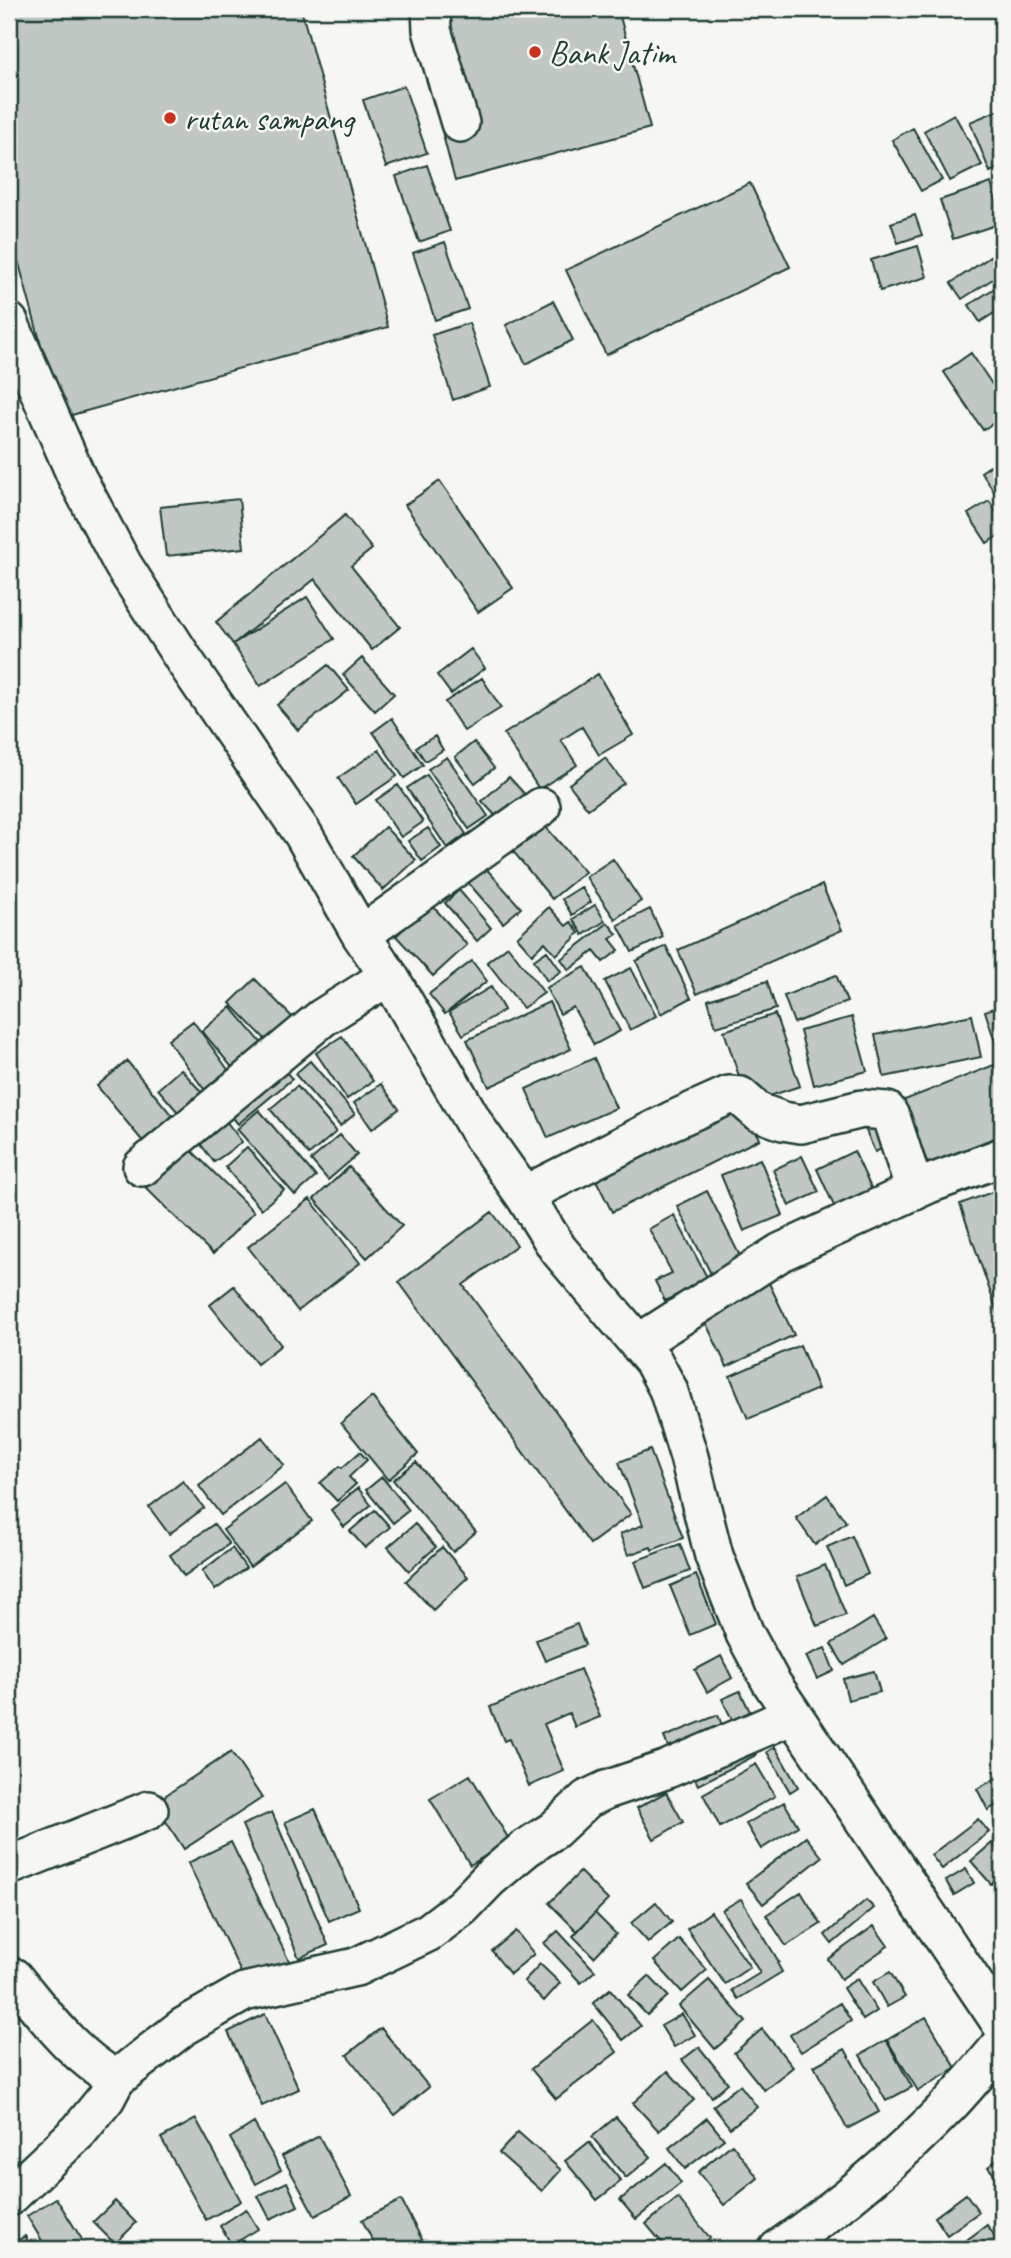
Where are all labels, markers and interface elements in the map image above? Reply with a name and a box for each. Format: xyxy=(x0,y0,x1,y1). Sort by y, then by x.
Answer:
place label: Bank Jatim xyxy=(549,32,677,74)
marker: Bank Jatim xyxy=(527,44,543,60)
place label: rutan sampang xyxy=(184,98,356,140)
marker: rutan sampang xyxy=(162,110,178,126)

